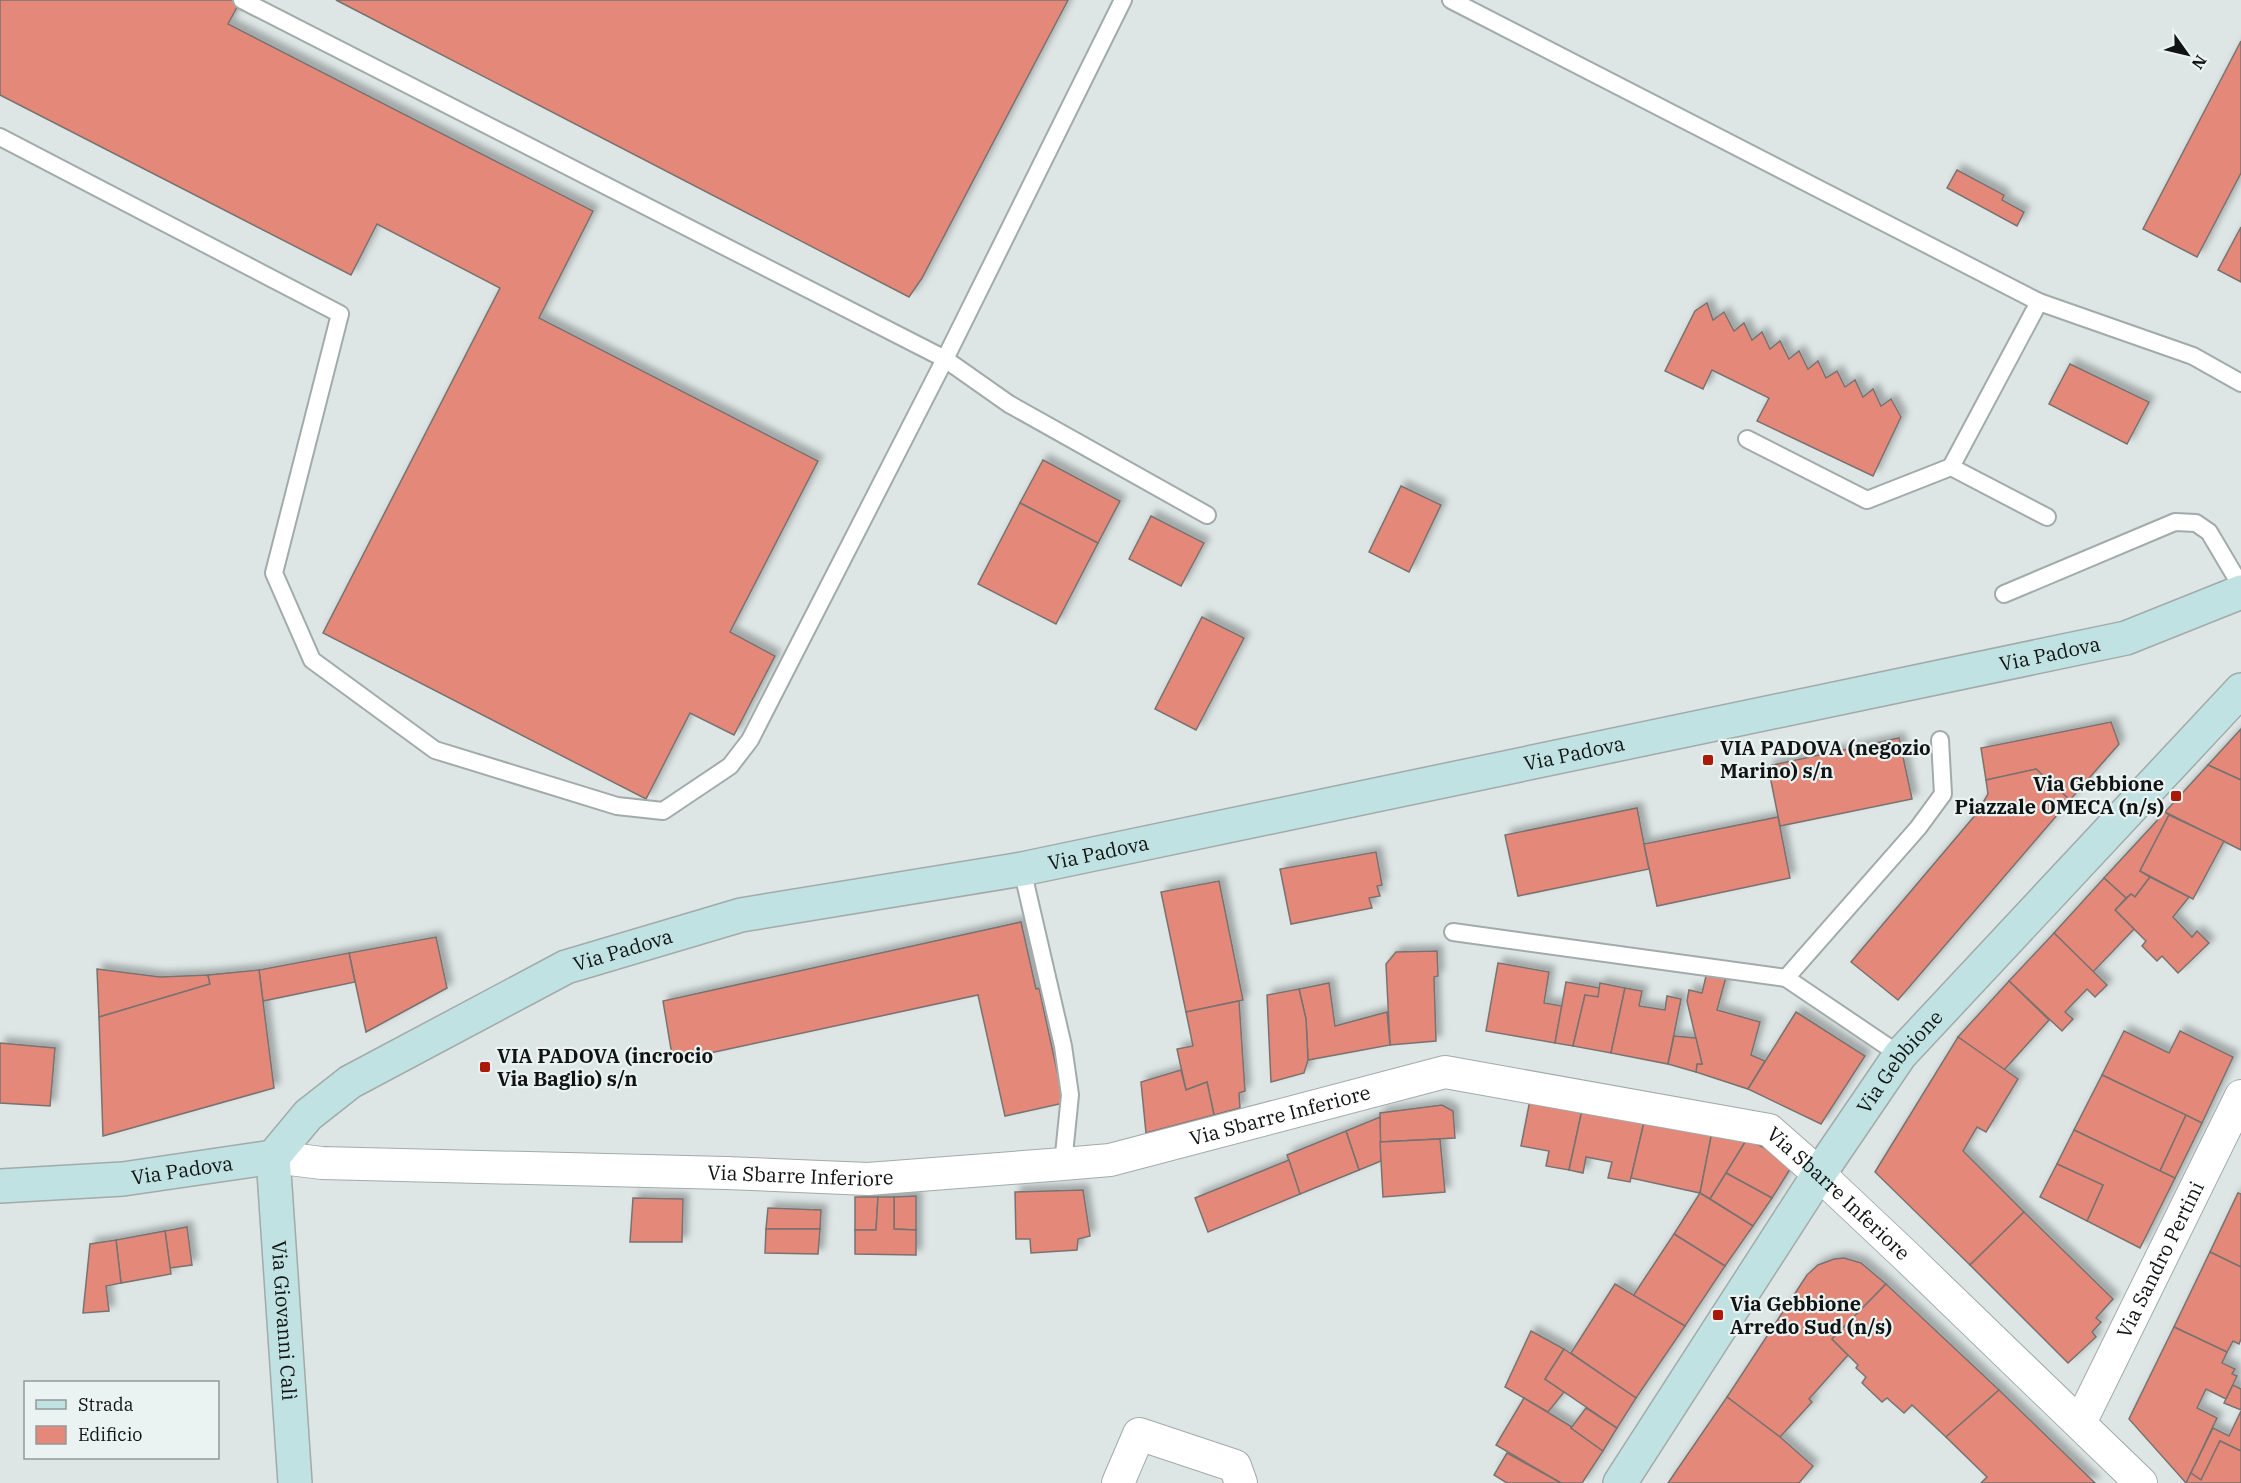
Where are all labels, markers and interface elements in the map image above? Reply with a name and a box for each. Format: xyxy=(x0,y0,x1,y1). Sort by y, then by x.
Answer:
north arrow xyxy=(2157,24,2217,84)
text: N xyxy=(2188,52,2211,73)
street label: Via Padova xyxy=(1997,630,2103,677)
street label: Via Padova xyxy=(1521,729,1627,777)
place label: VIA PADOVA (negozio Marino) s/n xyxy=(1720,734,1931,784)
marker: VIA PADOVA (negozio Marino) s/n xyxy=(1701,753,1715,767)
place label: Via Gebbione Piazzale OMECA (n/s) xyxy=(1955,770,2164,820)
marker: Via Gebbione Piazzale OMECA (n/s) xyxy=(2169,789,2183,803)
street label: Via Padova xyxy=(1045,829,1151,876)
street label: Via Padova xyxy=(570,922,676,977)
street label: Via Gebbione xyxy=(1850,1004,1948,1119)
place label: VIA PADOVA (incrocio Via Baglio) s/n xyxy=(497,1042,713,1092)
marker: VIA PADOVA (incrocio Via Baglio) s/n xyxy=(478,1060,492,1074)
street label: Via Sbarre Inferiore xyxy=(1186,1078,1373,1152)
street label: Via Sbarre Inferiore xyxy=(1761,1120,1916,1266)
street label: Via Padova xyxy=(129,1149,235,1191)
street label: Via Sbarre Inferiore xyxy=(707,1159,894,1192)
street label: Via Sandro Pertini xyxy=(2110,1177,2210,1342)
street label: Via Giovanni Calì xyxy=(266,1240,303,1402)
place label: Via Gebbione Arredo Sud (n/s) xyxy=(1730,1290,1892,1340)
marker: Via Gebbione Arredo Sud (n/s) xyxy=(1711,1308,1725,1322)
legend xyxy=(24,1381,219,1459)
text: Strada xyxy=(78,1393,134,1416)
text: Edificio xyxy=(78,1423,142,1446)

